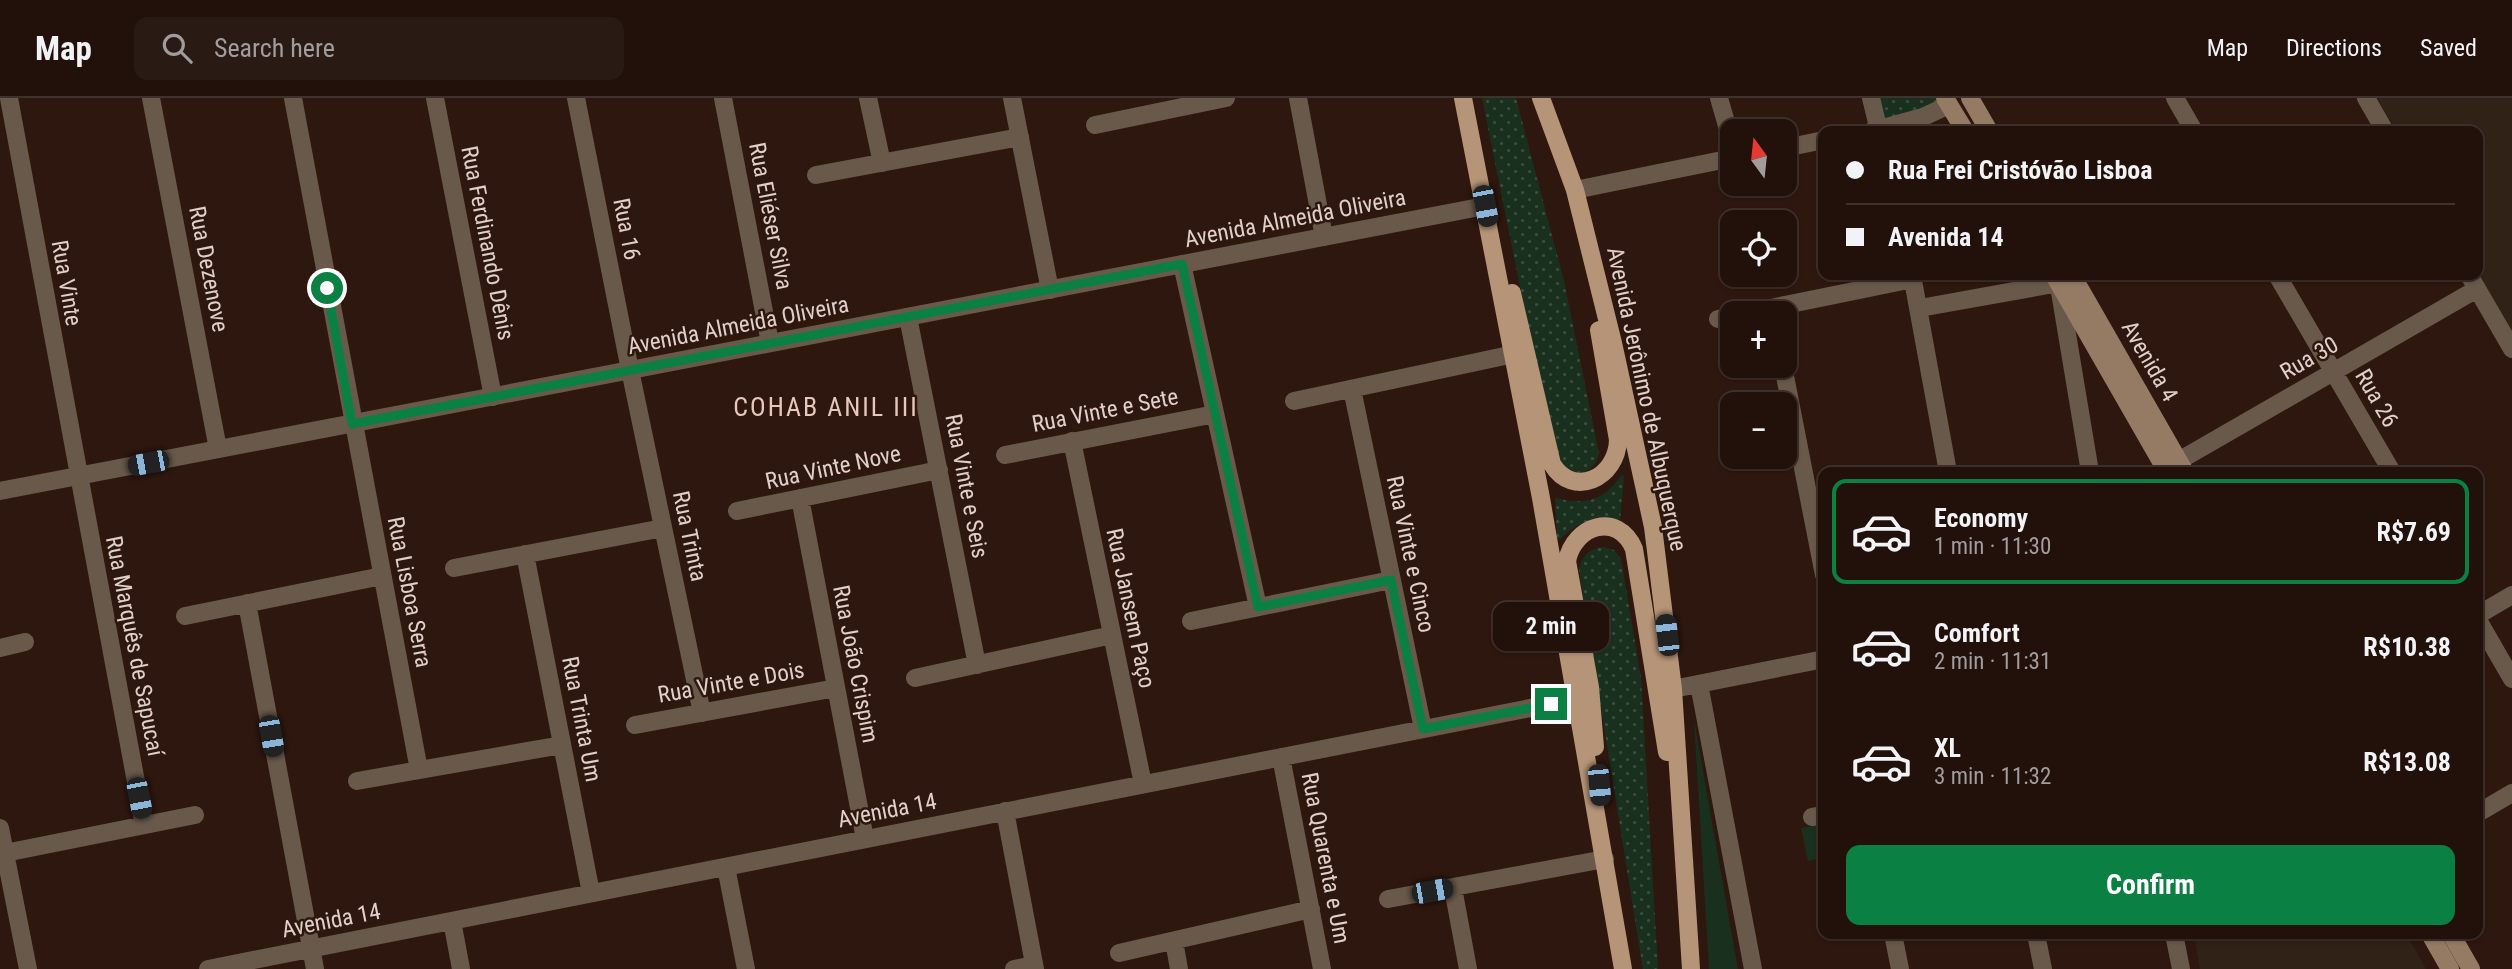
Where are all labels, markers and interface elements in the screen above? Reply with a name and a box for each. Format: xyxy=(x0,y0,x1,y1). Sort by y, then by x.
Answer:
search box xyxy=(134,17,624,80)
text: Map xyxy=(35,29,92,68)
icon: search xyxy=(158,29,196,67)
text: Search here xyxy=(214,33,335,63)
text: Map xyxy=(2207,34,2248,62)
text: Directions xyxy=(2286,34,2382,62)
text: Saved xyxy=(2420,34,2477,62)
north arrow xyxy=(1720,119,1797,196)
map controls xyxy=(1720,119,1797,469)
street label: Rua Eliéser Silva xyxy=(743,140,798,292)
street label: Rua Ferdinando Dênis xyxy=(455,144,520,342)
text: Rua Frei Cristóvão Lisboa xyxy=(1888,155,2152,185)
car xyxy=(1471,183,1500,229)
street label: Avenida Almeida Oliveira xyxy=(1182,184,1408,253)
street label: Rua 16 xyxy=(607,196,646,262)
street label: Rua Dezenove xyxy=(183,204,234,334)
button: locate xyxy=(1720,210,1797,287)
text: Avenida 14 xyxy=(1888,222,2004,252)
street label: Rua Vinte xyxy=(46,238,87,328)
street label: Avenida Jerônimo de Albuquerque xyxy=(1601,245,1692,554)
route start xyxy=(311,272,343,304)
street label: Avenida Almeida Oliveira xyxy=(625,291,851,360)
button: + xyxy=(1720,301,1797,378)
street label: Avenida 4 xyxy=(2116,316,2183,406)
street label: Rua 30 xyxy=(2276,331,2343,386)
street label: Rua 26 xyxy=(2349,365,2404,432)
street label: Rua Vinte e Sete xyxy=(1030,383,1180,438)
district label: COHAB ANIL III xyxy=(733,392,919,422)
button: − xyxy=(1720,392,1797,469)
street label: Rua Vinte e Seis xyxy=(939,412,994,560)
street label: Rua Vinte Nove xyxy=(763,440,903,495)
car xyxy=(126,449,171,477)
street label: Rua Vinte e Cinco xyxy=(1381,473,1440,635)
street label: Rua Trinta xyxy=(667,489,712,584)
icon: car xyxy=(1850,500,1913,563)
text: Economy xyxy=(1934,503,2028,533)
street label: Rua Lisboa Serra xyxy=(382,515,437,670)
text: R$7.69 xyxy=(2377,517,2451,547)
street label: Rua Jansem Paço xyxy=(1100,526,1161,690)
text: 1 min · 11:30 xyxy=(1934,533,2051,560)
street label: Rua Marquês de Sapucaí xyxy=(100,534,169,760)
street label: Rua João Crispim xyxy=(827,583,884,745)
callout: 2 min xyxy=(1493,602,1609,652)
text: 2 min xyxy=(1525,613,1577,640)
car xyxy=(1655,613,1680,657)
icon: car xyxy=(1850,615,1913,678)
text: Comfort xyxy=(1934,618,2020,648)
text: R$10.38 xyxy=(2363,632,2451,662)
text: 2 min · 11:31 xyxy=(1934,648,2051,675)
street label: Rua Trinta Um xyxy=(556,654,607,784)
street label: Rua Vinte e Dois xyxy=(656,656,806,709)
route end xyxy=(1535,688,1567,720)
car xyxy=(258,713,285,759)
icon: car xyxy=(1850,730,1913,793)
text: XL xyxy=(1934,733,1961,763)
text: R$13.08 xyxy=(2363,747,2451,777)
car xyxy=(1587,763,1612,807)
text: 3 min · 11:32 xyxy=(1934,763,2051,790)
street label: Rua Quarenta e Um xyxy=(1296,770,1355,946)
car xyxy=(125,775,154,821)
street label: Avenida 14 xyxy=(835,788,939,833)
button: Confirm xyxy=(1846,845,2455,925)
car xyxy=(1410,877,1455,905)
street label: Avenida 14 xyxy=(279,898,383,943)

